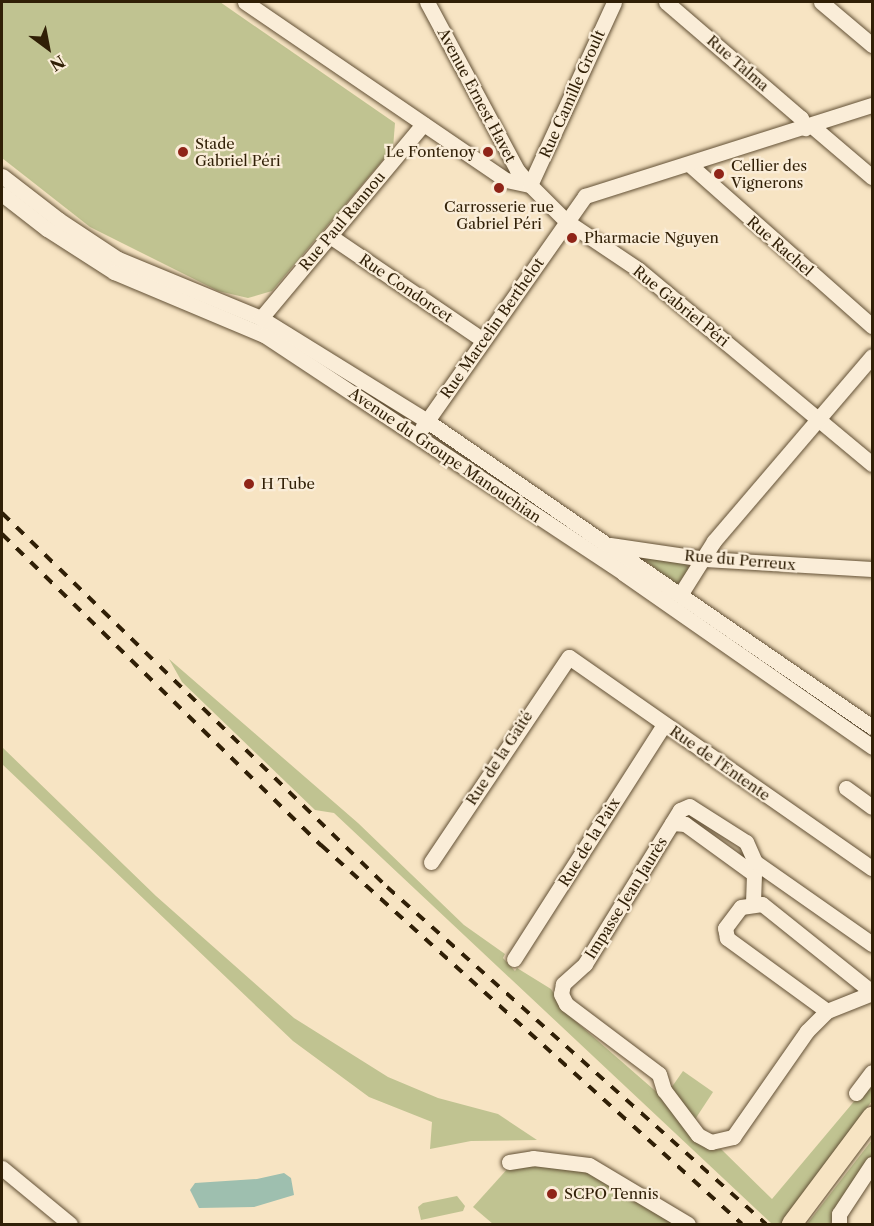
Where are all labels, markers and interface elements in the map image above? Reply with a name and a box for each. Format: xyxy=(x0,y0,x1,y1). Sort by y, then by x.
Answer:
north arrow xyxy=(18,18,78,78)
street label: Avenue Ernest Havet xyxy=(434,25,520,165)
street label: Rue Camille Groult xyxy=(536,27,608,161)
street label: Rue Talma xyxy=(703,31,773,95)
text: N xyxy=(46,51,69,75)
place label: Stade Gabriel Péri xyxy=(195,134,281,169)
place label: Le Fontenoy xyxy=(386,143,476,161)
marker: Stade Gabriel Péri xyxy=(176,145,190,159)
marker: Le Fontenoy xyxy=(481,145,495,159)
place label: Cellier des Vignerons xyxy=(731,156,807,191)
marker: Cellier des Vignerons xyxy=(712,167,726,181)
street label: Rue Paul Rannou xyxy=(295,168,389,274)
marker: Carrosserie rue Gabriel Péri xyxy=(492,181,506,195)
place label: Carrosserie rue Gabriel Péri xyxy=(444,197,554,232)
street label: Rue Rachel xyxy=(743,212,817,280)
place label: Pharmacie Nguyen xyxy=(584,229,719,247)
marker: Pharmacie Nguyen xyxy=(565,231,579,245)
street label: Rue Condorcet xyxy=(356,250,456,326)
street label: Rue Marcelin Berthelot xyxy=(437,254,547,402)
street label: Rue Gabriel Péri xyxy=(629,262,733,350)
street label: Avenue du Groupe Manouchian xyxy=(346,384,544,526)
place label: H Tube xyxy=(261,475,315,493)
marker: H Tube xyxy=(242,477,256,491)
street label: Rue du Perreux xyxy=(684,546,796,574)
street label: Rue de la Gaité xyxy=(462,707,536,809)
street label: Rue de l'Entente xyxy=(666,722,774,804)
street label: Rue de la Paix xyxy=(554,794,624,890)
street label: Impasse Jean Jaurès xyxy=(581,834,671,962)
place label: SCPO Tennis xyxy=(564,1185,659,1203)
marker: SCPO Tennis xyxy=(545,1187,559,1201)

